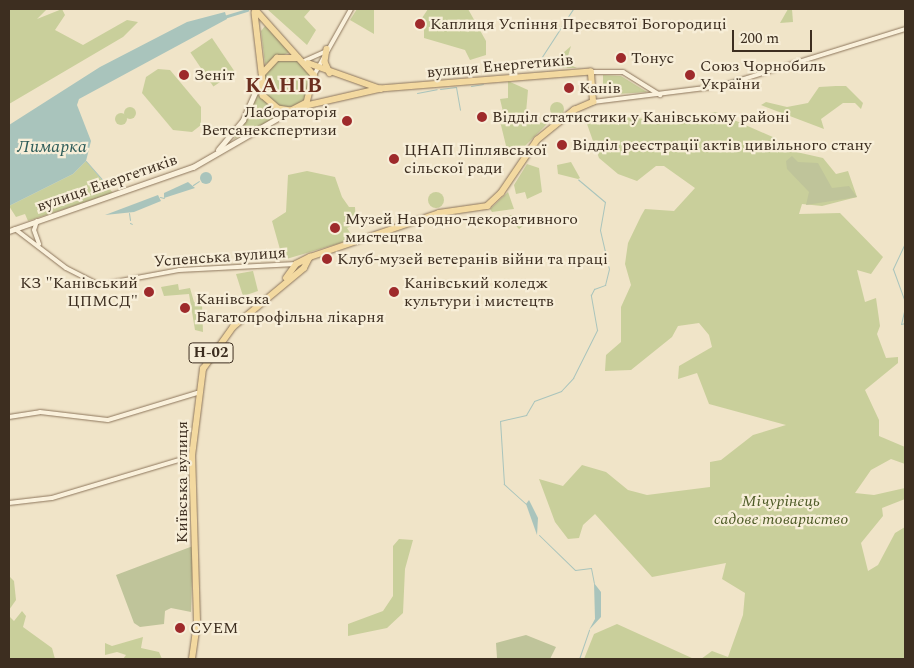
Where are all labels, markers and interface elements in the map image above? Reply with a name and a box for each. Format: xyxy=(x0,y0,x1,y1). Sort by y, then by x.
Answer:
place label: Каплиця Успіння Пресвятої Богородиці xyxy=(430,14,727,34)
marker: Каплиця Успіння Пресвятої Богородиці xyxy=(414,18,426,30)
scale bar xyxy=(734,20,814,52)
text: 200 m xyxy=(740,27,779,50)
place label: Тонус xyxy=(631,48,674,68)
street label: вулиця Енергетиків xyxy=(426,50,574,82)
marker: Тонус xyxy=(615,52,627,64)
place label: Союз Чорнобиль України xyxy=(700,56,826,94)
place label: Зеніт xyxy=(194,65,235,85)
marker: Зеніт xyxy=(178,69,190,81)
marker: Союз Чорнобиль України xyxy=(684,69,696,81)
district label: КАНІВ xyxy=(244,73,324,99)
place label: Канів xyxy=(579,78,620,98)
marker: Канів xyxy=(563,82,575,94)
place label: Лабораторія Ветсанекспертизи xyxy=(201,102,337,140)
place label: Відділ статистики у Канівському районі xyxy=(492,107,790,127)
marker: Відділ статистики у Канівському районі xyxy=(476,111,488,123)
marker: Лабораторія Ветсанекспертизи xyxy=(341,115,353,127)
place label: Відділ реєстрації актів цивільного стану xyxy=(572,135,872,155)
water label: Лимарка xyxy=(17,136,87,158)
marker: Відділ реєстрації актів цивільного стану xyxy=(556,139,568,151)
place label: ЦНАП Ліплявської сільскої ради xyxy=(404,140,547,178)
street label: вулиця Енергетиків xyxy=(34,150,180,216)
marker: ЦНАП Ліплявської сільскої ради xyxy=(388,153,400,165)
place label: Музей Народно-декоративного мистецтва xyxy=(345,209,578,247)
marker: Музей Народно-декоративного мистецтва xyxy=(329,222,341,234)
street label: Успенська вулиця xyxy=(153,243,287,271)
place label: Клуб-музей ветеранів війни та праці xyxy=(337,249,608,269)
marker: Клуб-музей ветеранів війни та праці xyxy=(321,253,333,265)
place label: КЗ "Канівський ЦПМСД" xyxy=(20,273,138,311)
place label: Канівський коледж культури і мистецтв xyxy=(404,273,554,311)
marker: КЗ "Канівський ЦПМСД" xyxy=(142,285,156,299)
marker: Канівський коледж культури і мистецтв xyxy=(388,286,400,298)
place label: Канівська Багатопрофільна лікарня xyxy=(196,289,384,327)
marker: Канівська Багатопрофільна лікарня xyxy=(178,301,192,315)
road number: Н-02 xyxy=(188,340,234,366)
street label: Київська вулиця xyxy=(172,421,192,543)
park label: Мічурінець садове товариство xyxy=(714,491,848,529)
place label: СУЕМ xyxy=(190,618,238,638)
marker: СУЕМ xyxy=(174,622,186,634)

